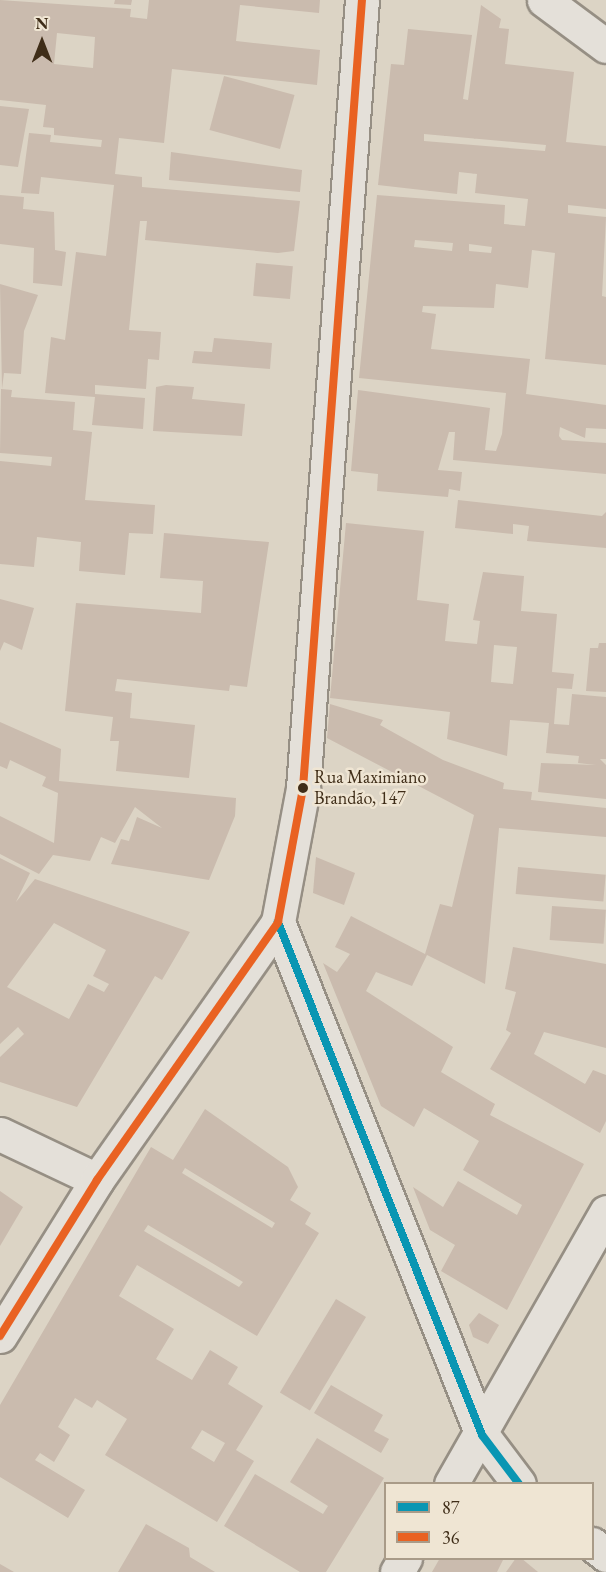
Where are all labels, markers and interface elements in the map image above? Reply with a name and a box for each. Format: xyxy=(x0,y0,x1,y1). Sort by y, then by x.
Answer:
north arrow xyxy=(12,12,72,72)
text: N xyxy=(36,13,48,34)
place label: Rua Maximiano Brandão, 147 xyxy=(314,767,426,810)
marker: Rua Maximiano Brandão, 147 xyxy=(297,782,309,794)
legend xyxy=(384,1482,594,1560)
text: 87 xyxy=(442,1496,459,1519)
text: 36 xyxy=(442,1526,459,1549)

